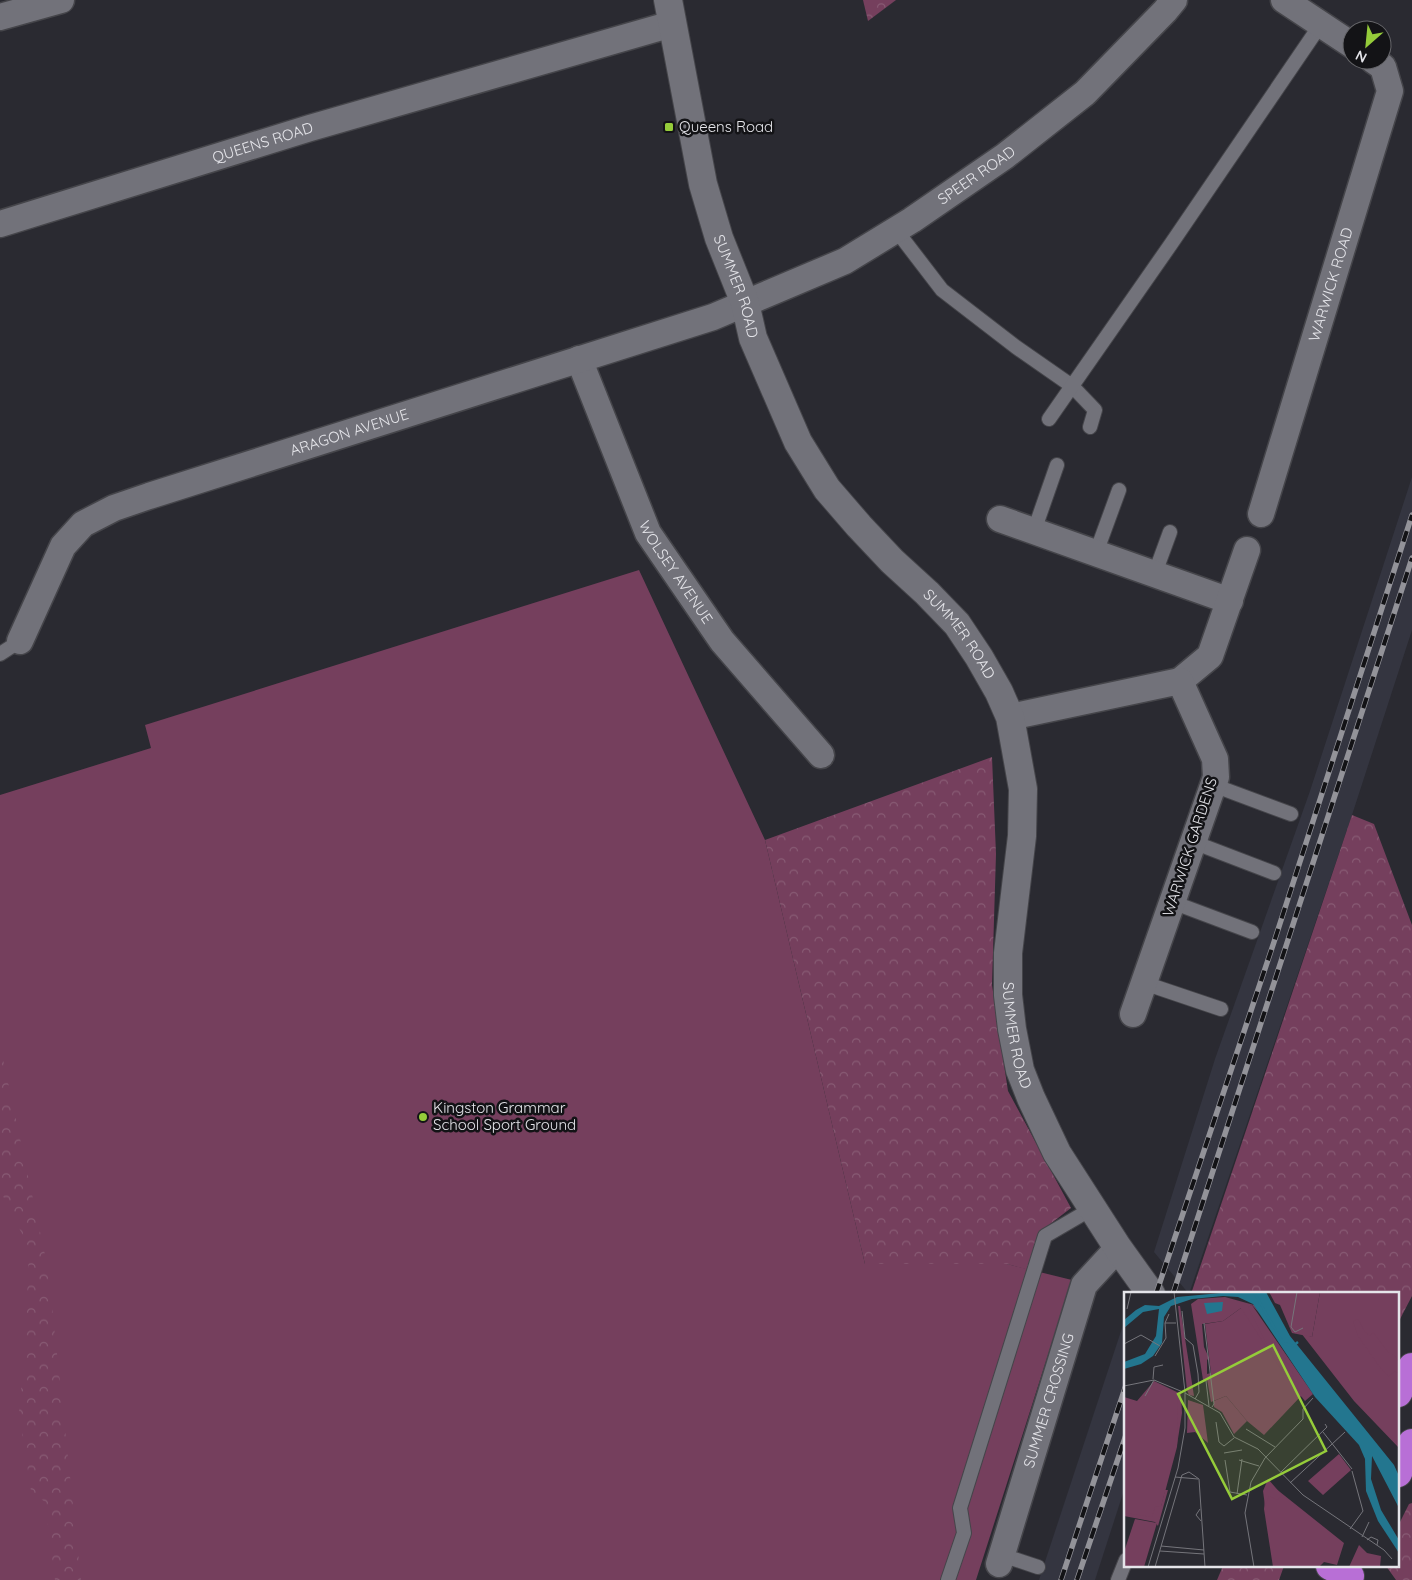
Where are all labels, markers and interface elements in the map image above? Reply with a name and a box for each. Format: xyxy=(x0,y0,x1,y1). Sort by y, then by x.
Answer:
north arrow xyxy=(1342,20,1392,70)
text: N xyxy=(1352,46,1370,67)
place label: Queens Road xyxy=(679,117,773,136)
street label: QUEENS ROAD xyxy=(210,118,316,167)
marker: Queens Road xyxy=(663,121,675,133)
street label: SPEER ROAD xyxy=(934,141,1019,209)
street label: WARWICK ROAD xyxy=(1304,225,1357,344)
street label: SUMMER ROAD xyxy=(710,232,763,340)
street label: ARAGON AVENUE xyxy=(287,404,411,460)
street label: WOLSEY AVENUE xyxy=(635,518,717,627)
street label: SUMMER ROAD xyxy=(919,585,1000,682)
street label: WARWICK GARDENS xyxy=(1158,775,1221,919)
street label: SUMMER ROAD xyxy=(999,982,1036,1091)
place label: Kingston Grammar School Sport Ground xyxy=(433,1098,576,1134)
marker: Kingston Grammar School Sport Ground xyxy=(417,1111,429,1123)
inset map xyxy=(1124,1292,1400,1568)
street label: SUMMER CROSSING xyxy=(1019,1331,1078,1470)

